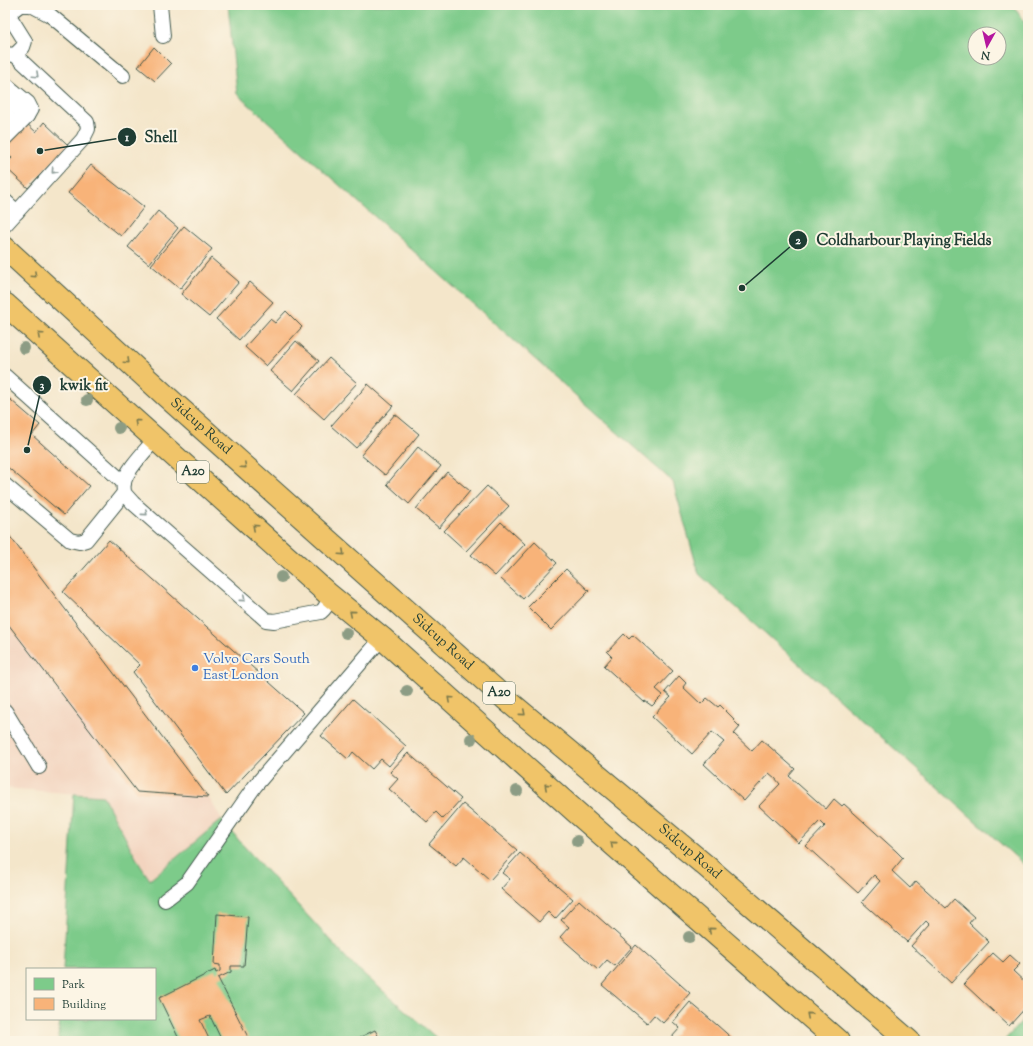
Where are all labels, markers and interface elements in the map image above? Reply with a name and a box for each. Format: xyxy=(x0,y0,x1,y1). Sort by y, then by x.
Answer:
north arrow xyxy=(967,26,1007,66)
text: N xyxy=(980,46,992,64)
one-way arrow xyxy=(31,70,39,78)
callout: Shell xyxy=(117,123,185,150)
text: Shell xyxy=(145,128,178,149)
text: 1 xyxy=(124,129,130,147)
one-way arrow xyxy=(52,166,59,174)
callout: Coldharbour Playing Fields xyxy=(788,226,999,253)
text: Coldharbour Playing Fields xyxy=(816,231,992,252)
text: 2 xyxy=(795,232,801,250)
one-way arrow xyxy=(29,270,37,277)
one-way arrow xyxy=(37,332,45,340)
one-way arrow xyxy=(122,356,130,363)
callout: kwik fit xyxy=(32,371,116,398)
text: kwik fit xyxy=(59,376,109,397)
text: 3 xyxy=(40,377,45,395)
street label: Sidcup Road xyxy=(165,394,236,460)
one-way arrow xyxy=(134,419,142,426)
road number: A20 xyxy=(177,461,209,483)
one-way arrow xyxy=(240,462,247,469)
one-way arrow xyxy=(140,509,148,516)
one-way arrow xyxy=(252,525,259,532)
one-way arrow xyxy=(337,548,344,555)
one-way arrow xyxy=(238,595,245,602)
street label: Sidcup Road xyxy=(407,609,478,676)
one-way arrow xyxy=(349,611,357,618)
place label: Volvo Cars South East London xyxy=(203,650,310,686)
marker: Volvo Cars South East London xyxy=(190,663,200,673)
road number: A20 xyxy=(483,682,515,704)
one-way arrow xyxy=(447,696,455,704)
one-way arrow xyxy=(518,709,525,716)
one-way arrow xyxy=(544,783,552,790)
street label: Sidcup Road xyxy=(653,820,725,885)
one-way arrow xyxy=(610,842,618,849)
one-way arrow xyxy=(708,927,716,934)
legend xyxy=(26,968,156,1020)
text: Park xyxy=(62,976,85,994)
text: Building xyxy=(62,996,106,1014)
one-way arrow xyxy=(806,1013,814,1020)

